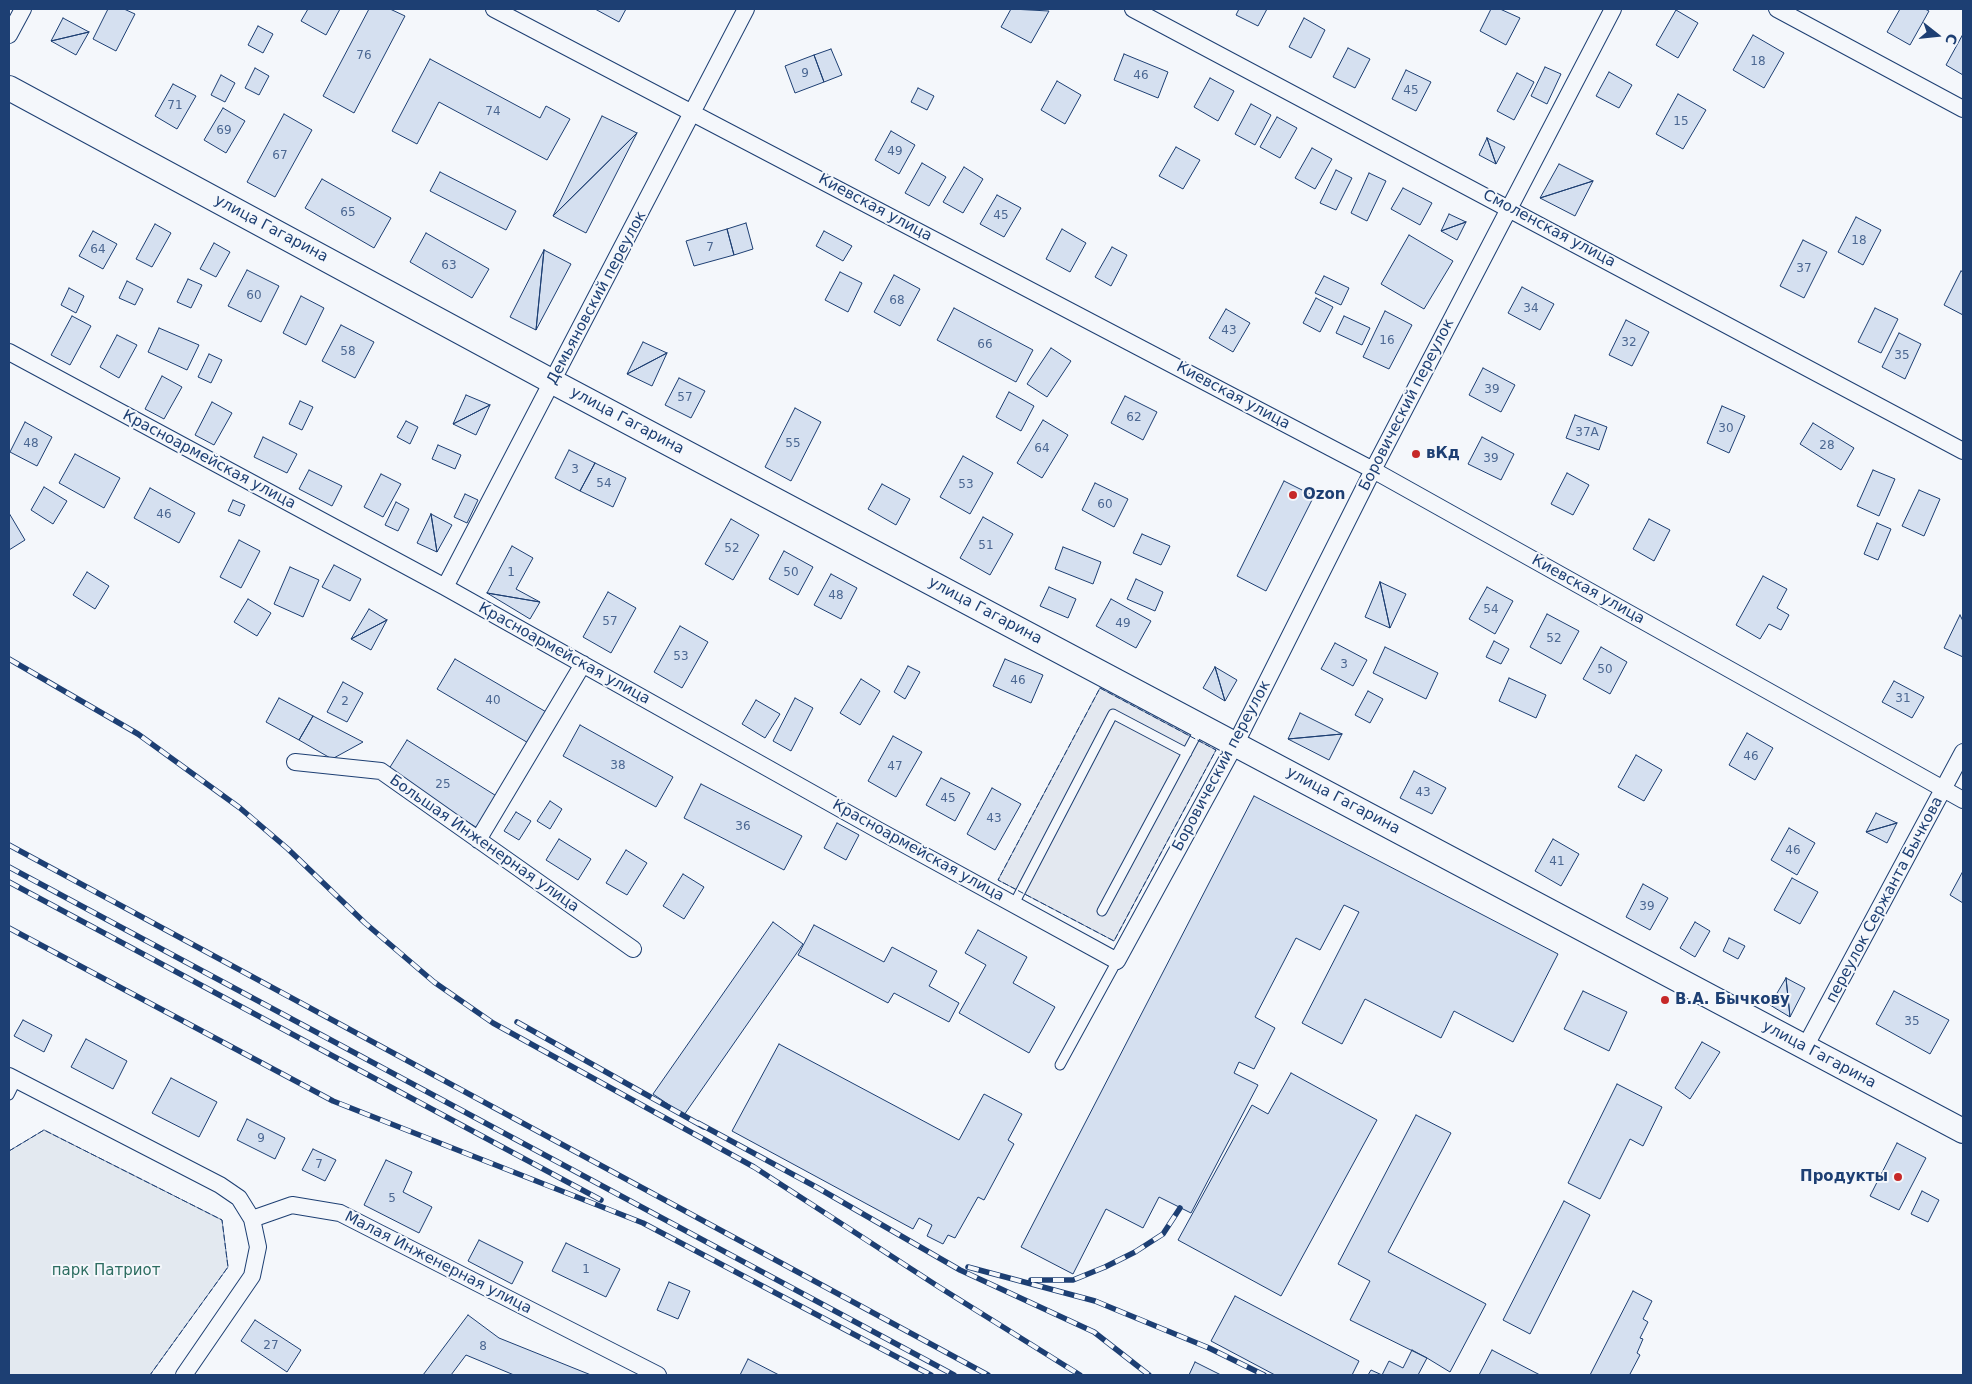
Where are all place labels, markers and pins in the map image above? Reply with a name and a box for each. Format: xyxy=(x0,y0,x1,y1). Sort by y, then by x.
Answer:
place label: вКд xyxy=(1426,445,1460,463)
marker: вКд xyxy=(1410,448,1422,460)
place label: Ozon xyxy=(1303,486,1345,504)
marker: Ozon xyxy=(1287,489,1299,501)
place label: В.А. Бычкову xyxy=(1675,991,1790,1009)
marker: В.А. Бычкову xyxy=(1659,994,1671,1006)
place label: Продукты xyxy=(1800,1168,1888,1186)
marker: Продукты xyxy=(1892,1171,1904,1183)

